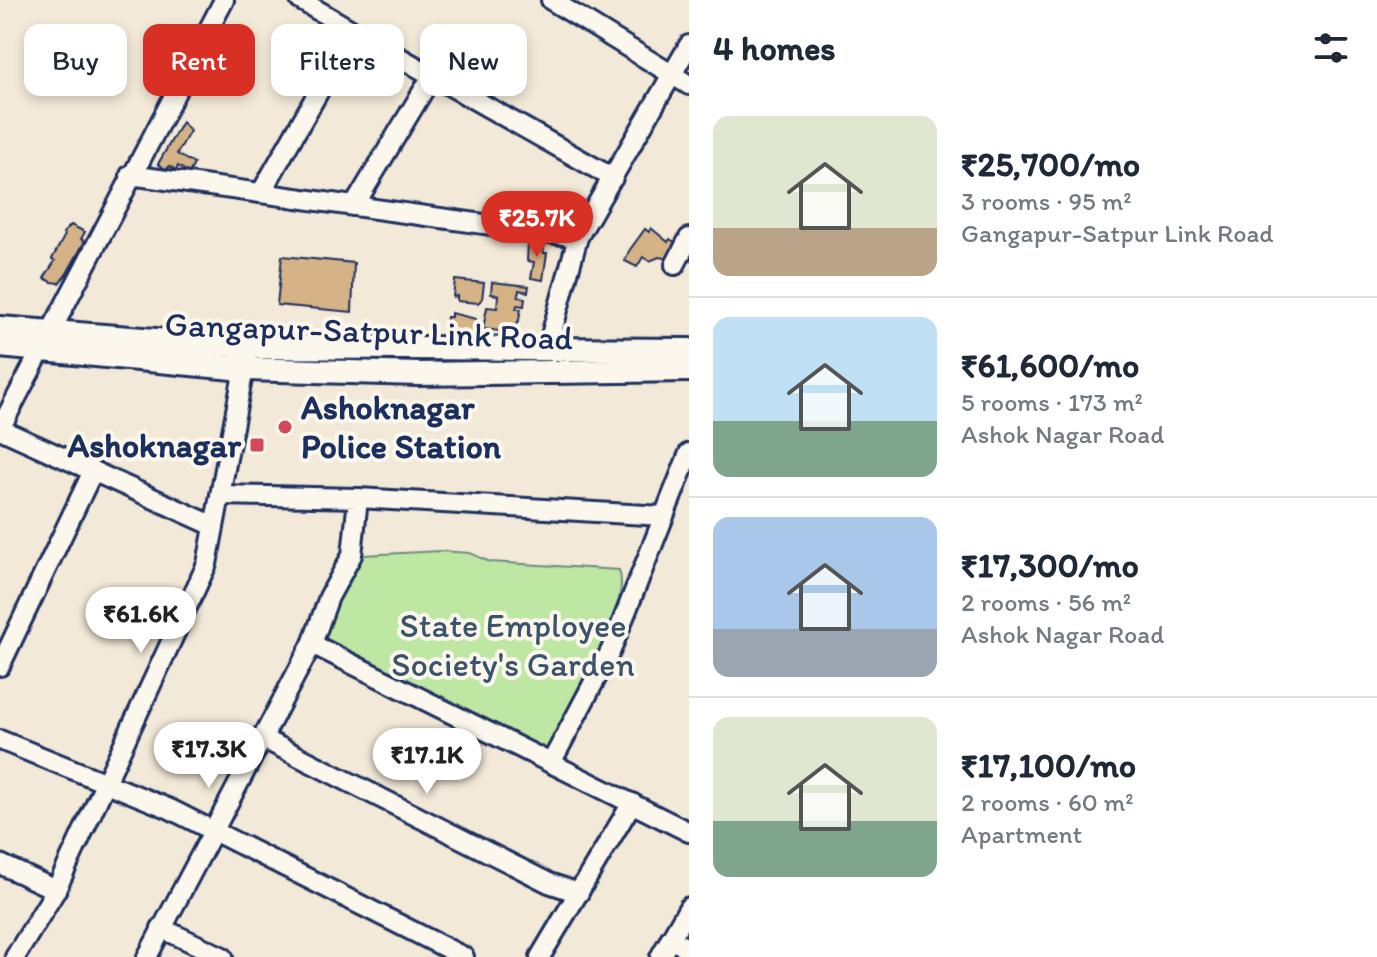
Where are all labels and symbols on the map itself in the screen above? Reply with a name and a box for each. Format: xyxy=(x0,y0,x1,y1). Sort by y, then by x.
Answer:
pin: ₹25.7K xyxy=(472,191,602,259)
street label: Gangapur-Satpur Link Road xyxy=(164,303,574,359)
place label: Ashoknagar Police Station xyxy=(301,387,502,467)
marker: Ashoknagar Police Station xyxy=(276,418,294,436)
place label: Ashoknagar xyxy=(67,425,241,466)
marker: Ashoknagar xyxy=(248,436,266,454)
pin: ₹61.6K xyxy=(76,587,206,655)
park label: State Employee Society's Garden xyxy=(391,605,635,685)
pin: ₹17.3K xyxy=(144,722,274,790)
pin: ₹17.1K xyxy=(362,728,492,796)

